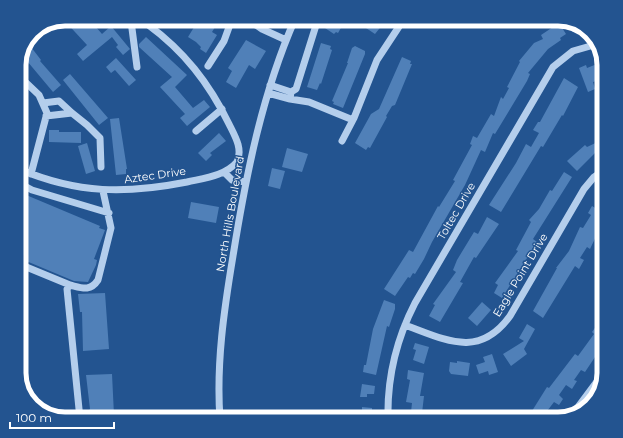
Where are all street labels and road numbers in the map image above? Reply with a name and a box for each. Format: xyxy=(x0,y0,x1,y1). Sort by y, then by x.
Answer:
street label: North Hills Boulevard xyxy=(213,155,247,273)
street label: Aztec Drive xyxy=(123,164,187,186)
street label: Toltec Drive xyxy=(434,179,478,242)
street label: Eagle Point Drive xyxy=(490,230,551,319)

